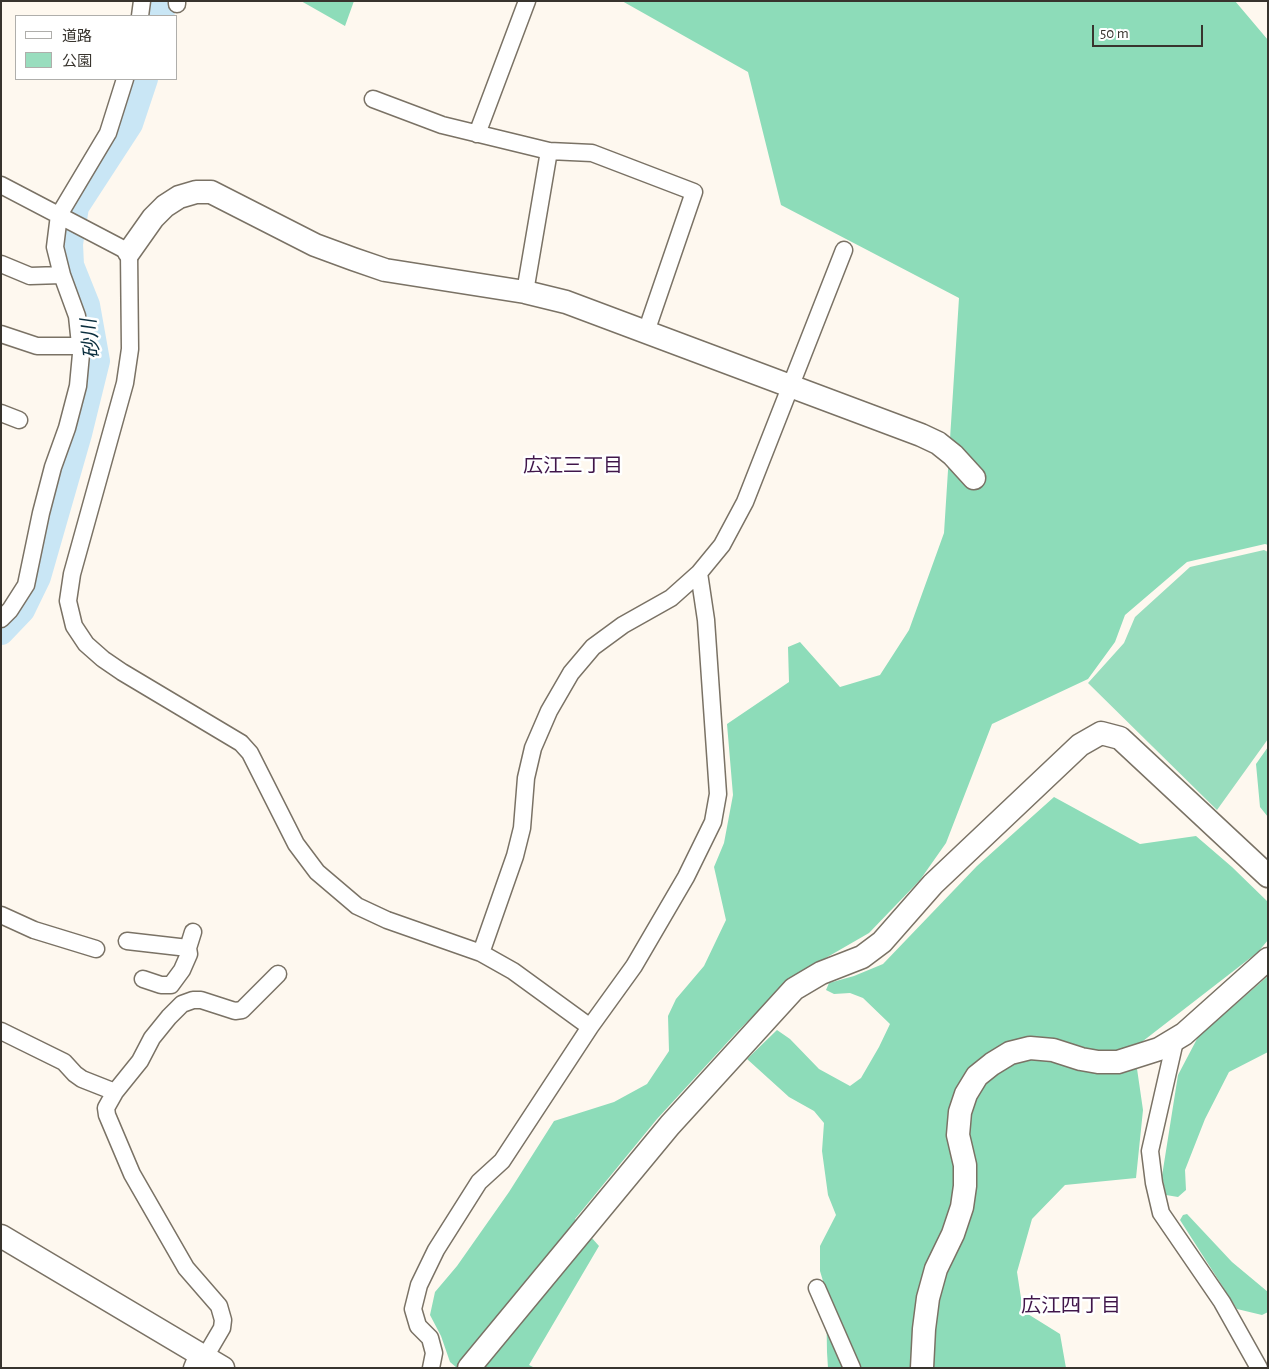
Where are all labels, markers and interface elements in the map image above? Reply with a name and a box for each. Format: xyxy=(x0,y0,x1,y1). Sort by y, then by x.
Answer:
legend xyxy=(15,15,178,80)
scale bar xyxy=(1094,15,1205,47)
text: 50 m xyxy=(1100,26,1129,41)
text: 道路 xyxy=(62,29,92,44)
text: 公園 xyxy=(62,54,92,69)
water label: 砂川 xyxy=(77,318,105,360)
district label: 広江三丁目 xyxy=(523,454,623,478)
district label: 広江四丁目 xyxy=(1021,1294,1121,1318)

